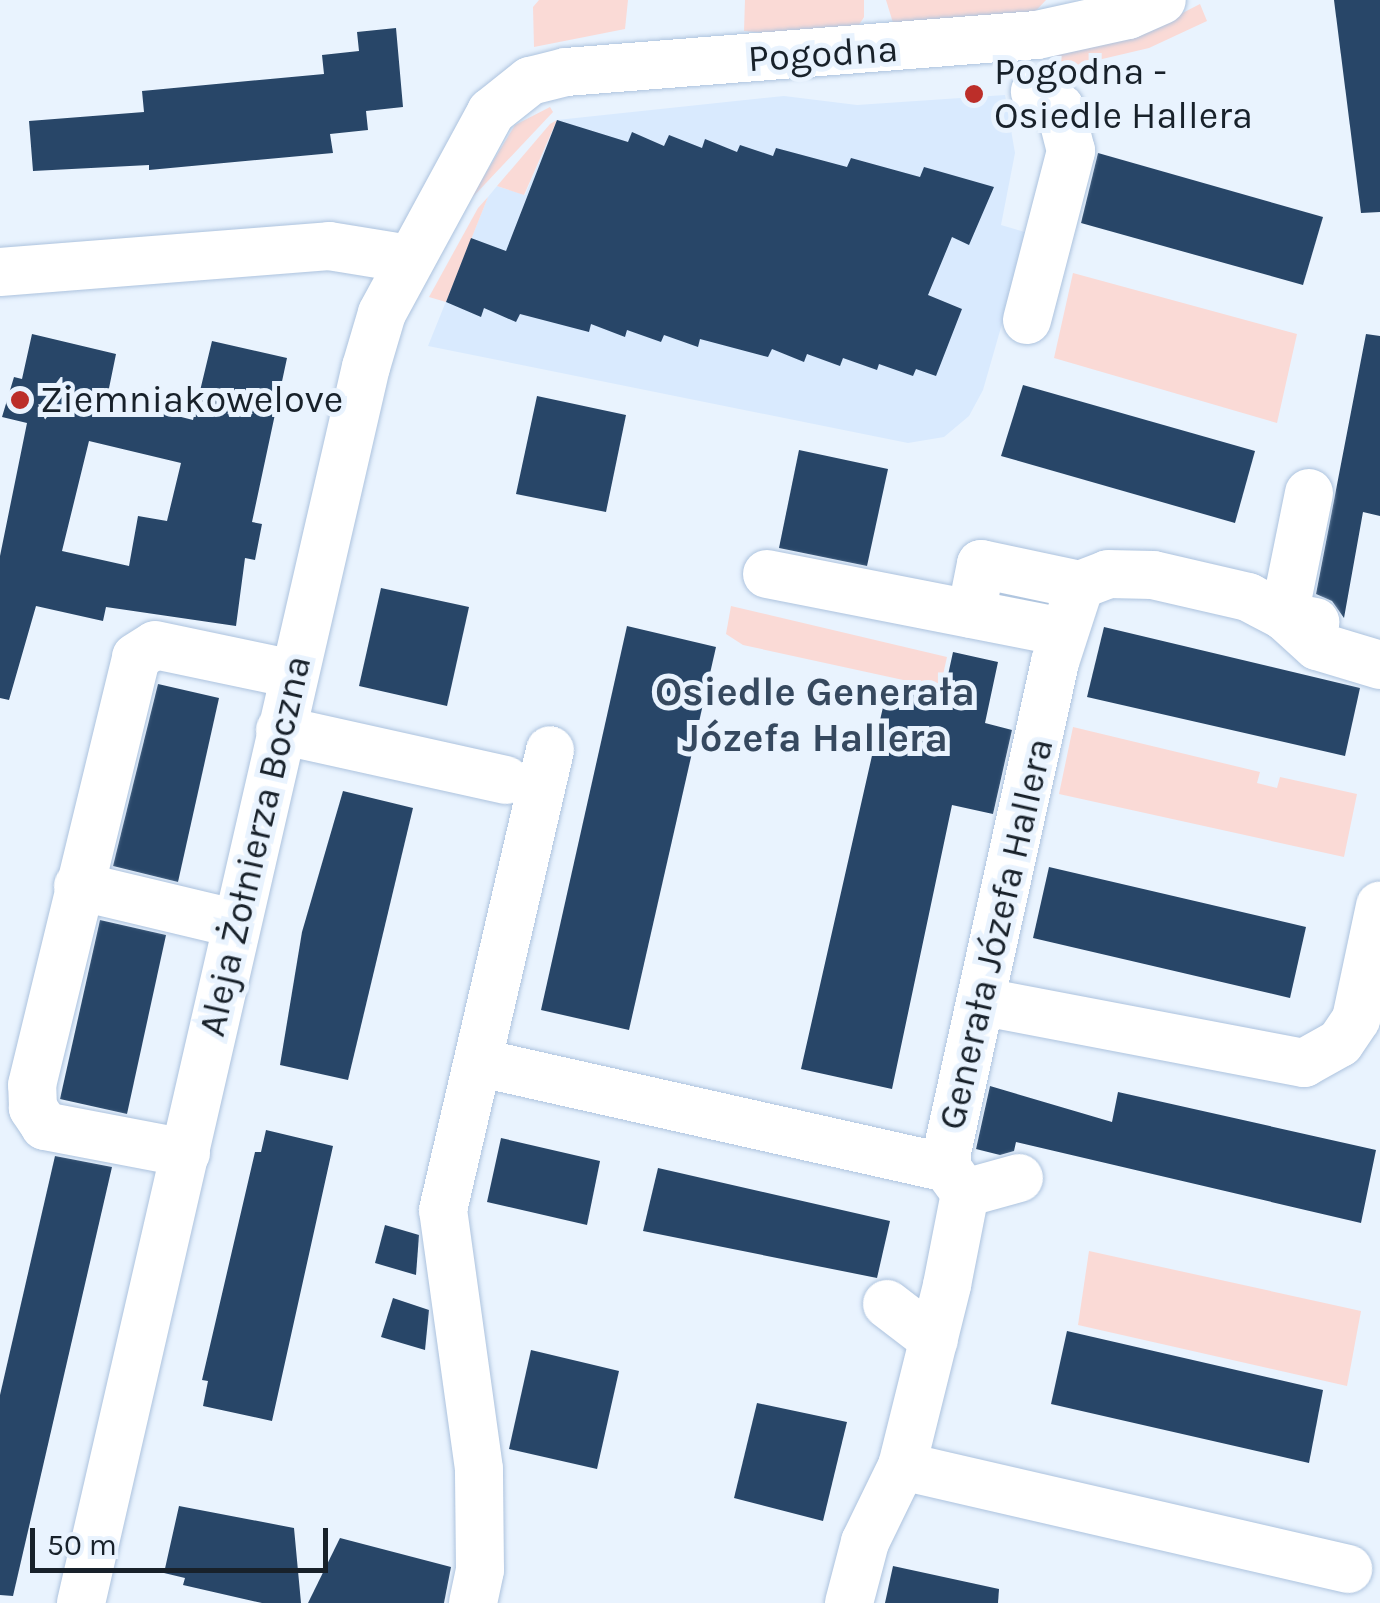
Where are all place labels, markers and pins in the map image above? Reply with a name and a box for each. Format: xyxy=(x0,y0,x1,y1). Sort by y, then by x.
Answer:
place label: Pogodna - Osiedle Hallera xyxy=(994,49,1253,138)
marker: Pogodna - Osiedle Hallera xyxy=(963,83,985,105)
place label: Ziemniakowelove xyxy=(40,377,343,423)
marker: Ziemniakowelove xyxy=(9,389,31,411)

